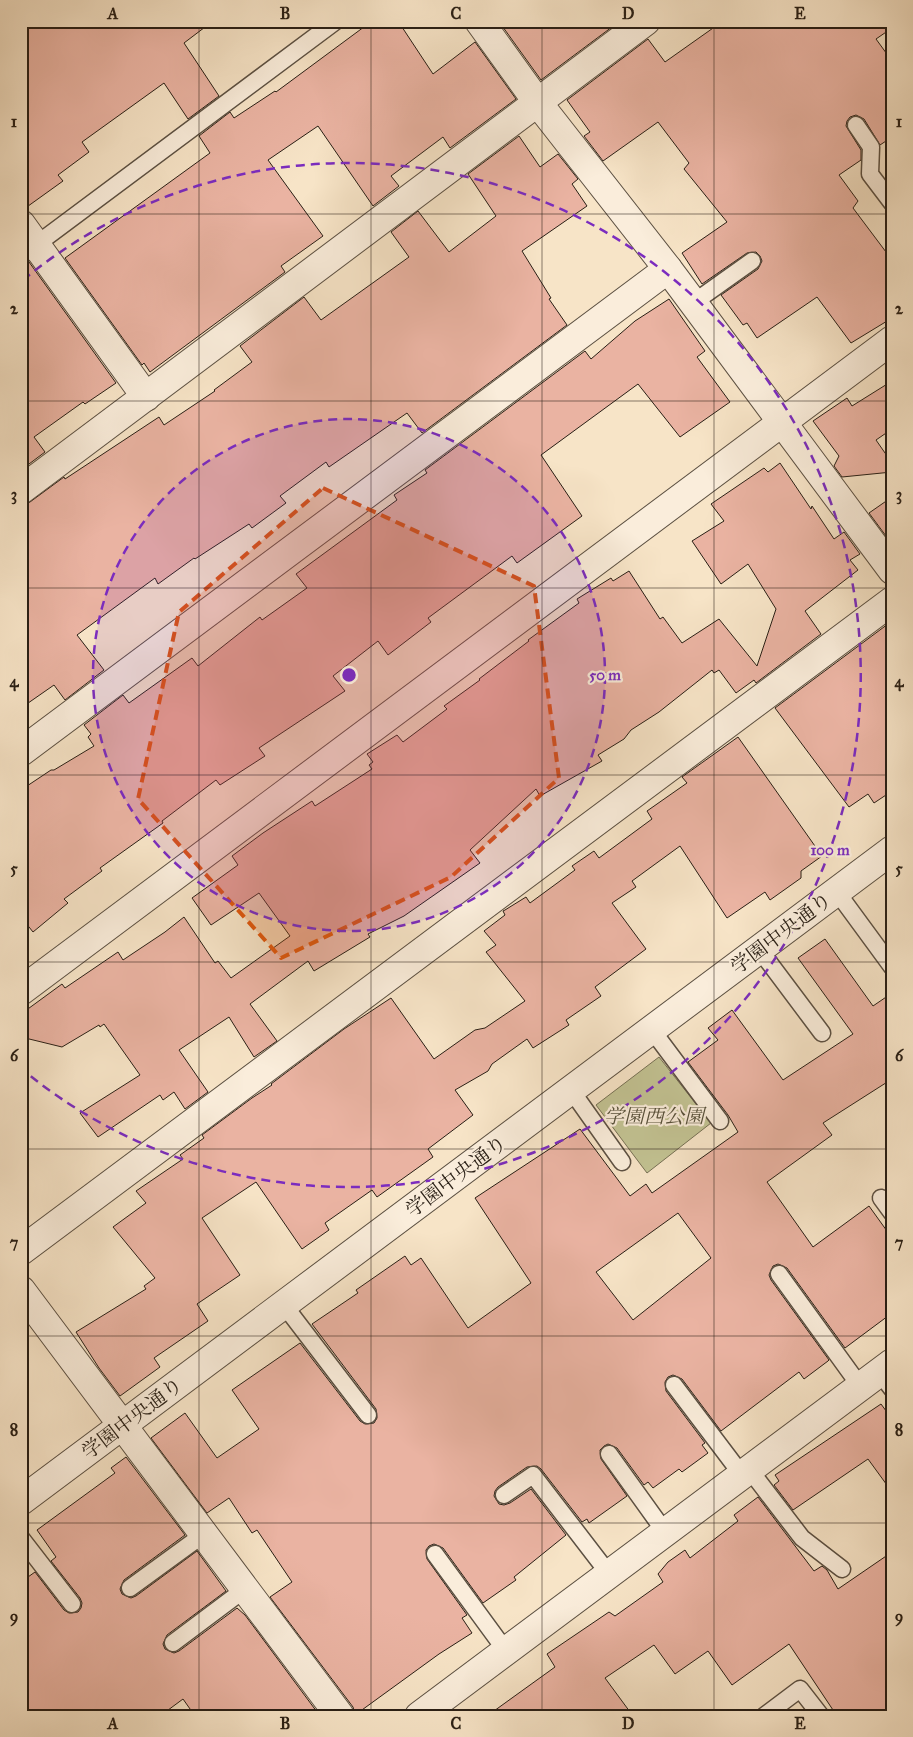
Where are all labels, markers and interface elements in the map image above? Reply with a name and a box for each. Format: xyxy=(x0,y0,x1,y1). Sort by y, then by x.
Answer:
text: A xyxy=(107,4,119,23)
text: B xyxy=(280,4,290,23)
text: C xyxy=(451,4,462,23)
text: D xyxy=(622,4,635,23)
text: E xyxy=(794,4,806,23)
text: 1 xyxy=(11,112,18,131)
text: 1 xyxy=(896,112,903,131)
text: 2 xyxy=(10,299,19,318)
text: 2 xyxy=(895,299,904,318)
text: 3 xyxy=(11,485,17,505)
text: 3 xyxy=(896,485,902,505)
centre of rings xyxy=(340,666,358,684)
text: 50 m xyxy=(589,666,621,684)
text: 4 xyxy=(10,672,20,692)
text: 4 xyxy=(895,672,905,692)
text: 100 m xyxy=(810,841,850,859)
text: 5 xyxy=(10,859,18,878)
text: 5 xyxy=(895,859,903,878)
street label: 学園中央通り xyxy=(726,887,836,979)
text: 6 xyxy=(10,1046,19,1065)
text: 6 xyxy=(895,1046,904,1065)
park label: 学園西公園 xyxy=(604,1104,707,1128)
street label: 学園中央通り xyxy=(401,1130,511,1222)
text: 7 xyxy=(10,1233,19,1252)
text: 7 xyxy=(895,1233,904,1252)
street label: 学園中央通り xyxy=(77,1372,187,1464)
text: 8 xyxy=(10,1420,18,1439)
text: 8 xyxy=(895,1420,903,1439)
text: 9 xyxy=(10,1607,18,1627)
text: 9 xyxy=(895,1607,903,1627)
text: A xyxy=(107,1714,119,1733)
text: B xyxy=(280,1714,290,1733)
text: C xyxy=(451,1714,462,1733)
text: D xyxy=(622,1714,635,1733)
text: E xyxy=(794,1714,806,1733)

